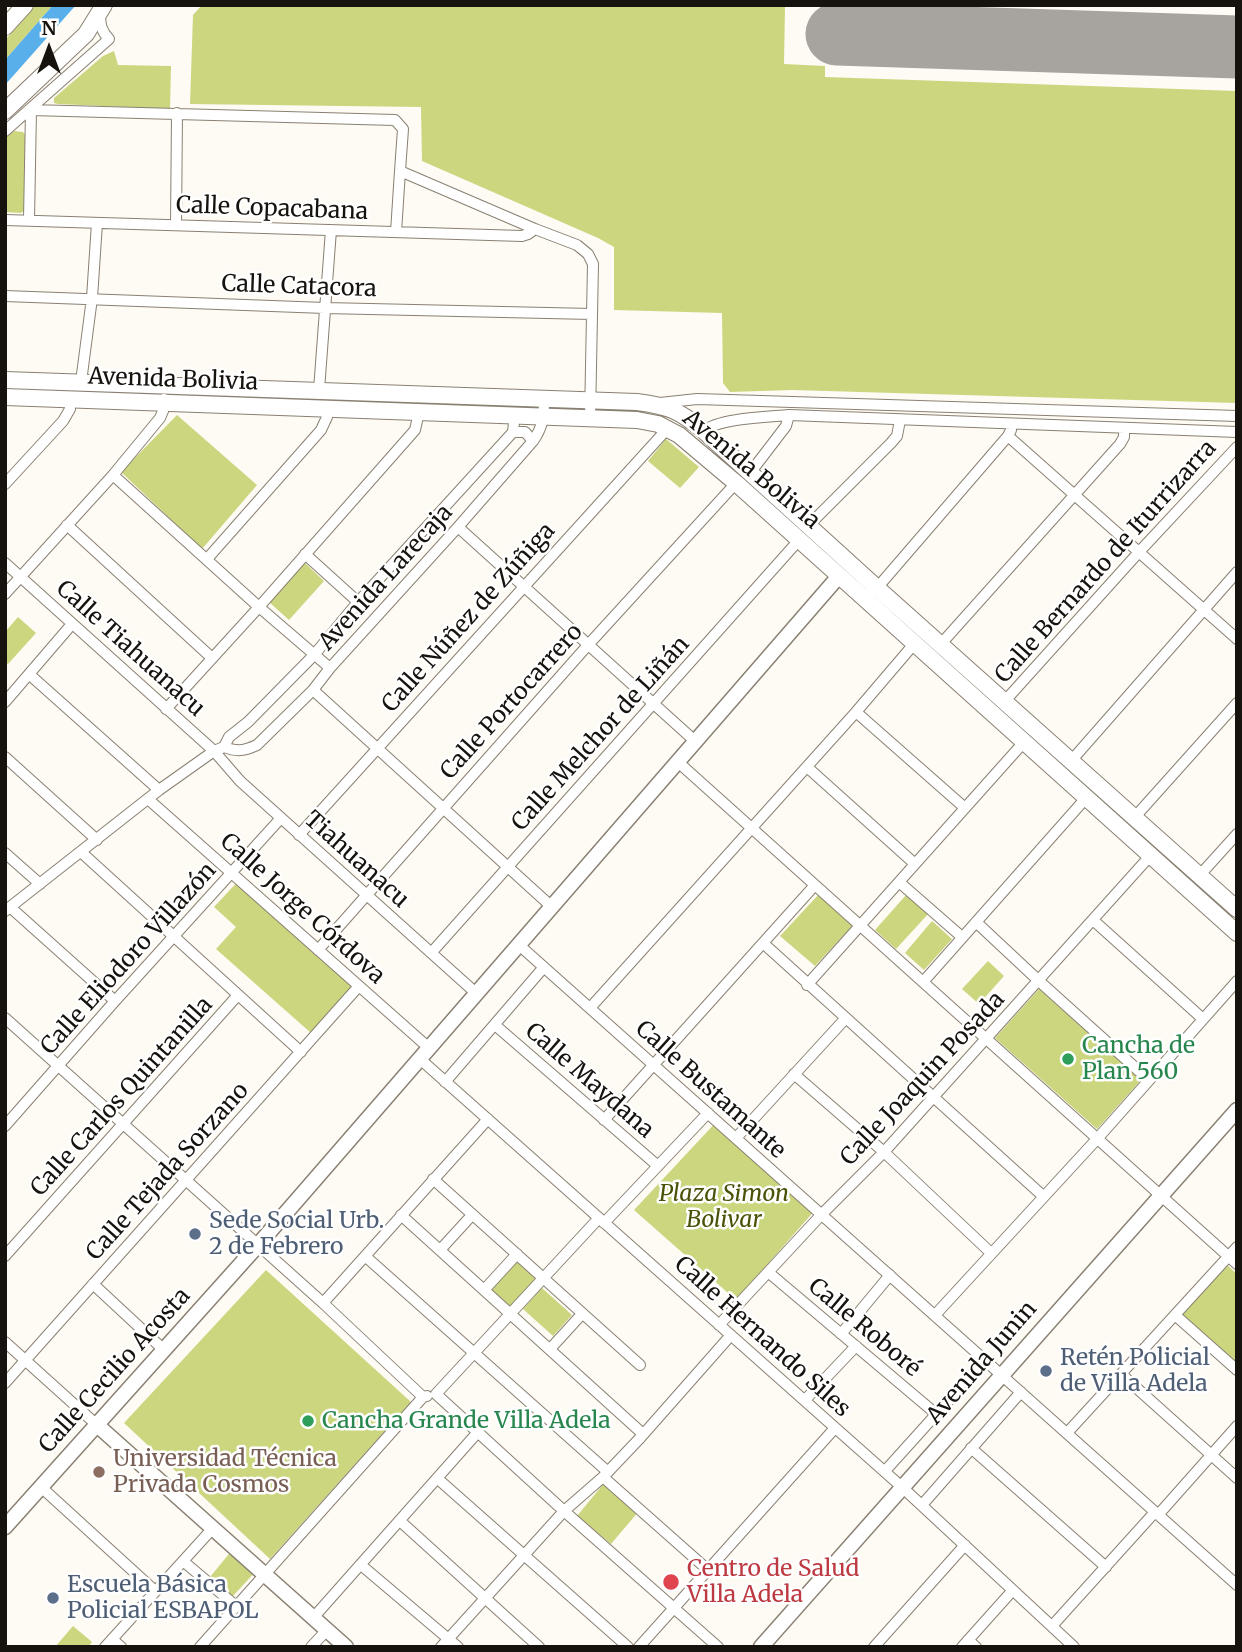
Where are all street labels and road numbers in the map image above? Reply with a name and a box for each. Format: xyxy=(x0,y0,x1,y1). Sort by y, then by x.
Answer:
street label: Calle Copacabana xyxy=(176,192,368,226)
street label: Calle Catacora xyxy=(221,270,377,304)
street label: Avenida Bolivia xyxy=(87,363,259,397)
street label: Avenida Bolivia xyxy=(677,405,825,535)
street label: Calle Bernardo de Iturrizarra xyxy=(990,435,1222,689)
street label: Avenida Larecaja xyxy=(313,500,459,656)
street label: Calle Núñez de Zúñiga xyxy=(377,518,561,718)
street label: Calle Tiahuanacu xyxy=(50,575,210,723)
street label: Calle Portocarrero xyxy=(435,619,589,785)
street label: Calle Melchor de Liñán xyxy=(506,631,696,837)
street label: Tiahuanacu xyxy=(298,806,414,914)
street label: Calle Jorge Córdova xyxy=(214,828,390,990)
street label: Calle Eliodoro Villazón xyxy=(36,857,222,1061)
street label: Calle Joaquin Posada xyxy=(835,986,1011,1172)
street label: Calle Carlos Quintanilla xyxy=(25,992,219,1202)
street label: Calle Bustamante xyxy=(629,1015,791,1165)
street label: Calle Maydana xyxy=(519,1018,659,1144)
street label: Calle Tejada Sorzano xyxy=(81,1078,255,1266)
street label: Calle Hernando Siles xyxy=(668,1251,856,1423)
street label: Calle Roboré xyxy=(802,1273,926,1383)
street label: Calle Cecilio Acosta xyxy=(34,1283,196,1459)
street label: Avenida Junin xyxy=(921,1296,1043,1430)

